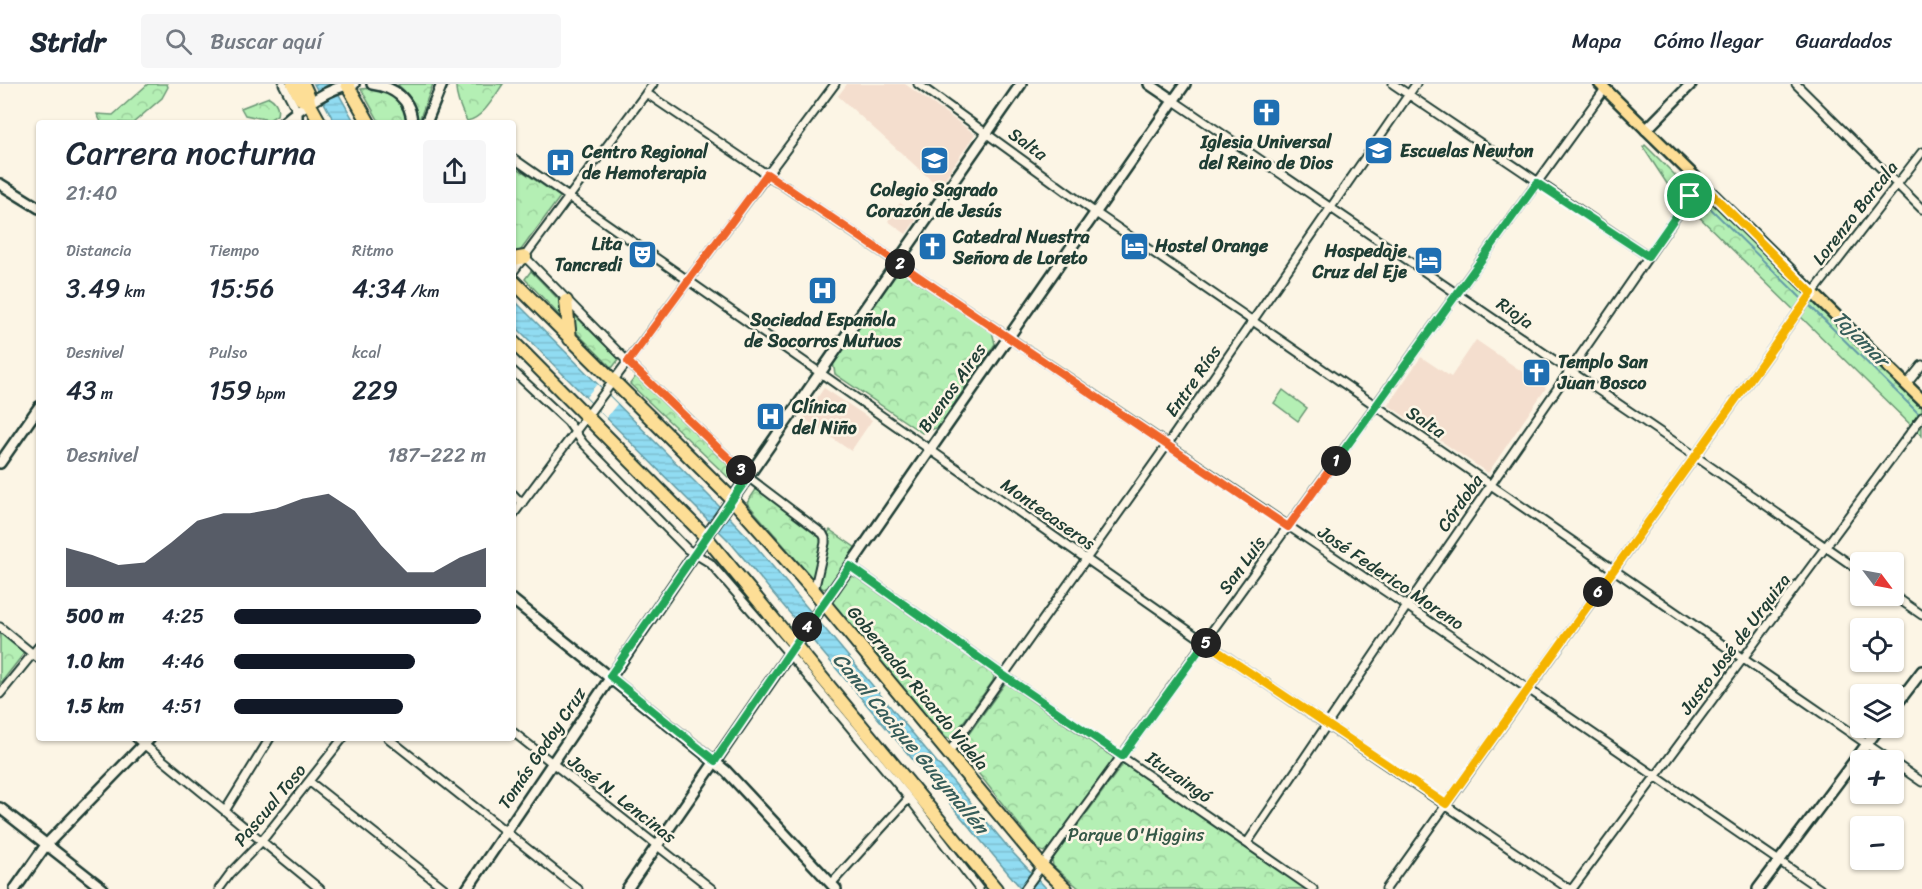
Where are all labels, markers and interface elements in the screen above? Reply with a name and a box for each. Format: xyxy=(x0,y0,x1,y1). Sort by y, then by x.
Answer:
search box xyxy=(141,14,561,68)
text: Stridr xyxy=(30,17,105,66)
text: Buscar aquí xyxy=(210,22,322,61)
text: Mapa xyxy=(1572,22,1621,60)
text: Cómo llegar xyxy=(1654,22,1763,60)
text: Guardados xyxy=(1796,22,1892,60)
icon: search xyxy=(162,25,195,58)
church icon: Iglesia Universal del Reino de Dios xyxy=(1250,97,1282,129)
street label: Salta xyxy=(1001,119,1055,170)
text: Carrera nocturna xyxy=(66,124,316,182)
place label: Iglesia Universal del Reino de Dios xyxy=(1199,126,1334,179)
school or university icon: Escuelas Newton xyxy=(1363,135,1395,167)
place label: Escuelas Newton xyxy=(1400,135,1534,167)
place label: Centro Regional de Hemoterapia xyxy=(581,136,709,189)
button: share xyxy=(423,140,486,203)
school or university icon: Colegio Sagrado Corazón de Jesús xyxy=(918,145,950,177)
hospital icon: Centro Regional de Hemoterapia xyxy=(545,146,577,178)
street label: Lorenzo Barcala xyxy=(1804,154,1906,272)
pin xyxy=(1664,170,1715,221)
place label: Colegio Sagrado Corazón de Jesús xyxy=(866,174,1002,227)
text: 21:40 xyxy=(66,176,117,211)
icon: arrive xyxy=(1673,179,1706,212)
place label: Catedral Nuestra Señora de Loreto xyxy=(952,221,1090,274)
place label: Lita Tancredi xyxy=(555,228,623,281)
hotel icon: Hostel Orange xyxy=(1118,230,1150,262)
place label: Hostel Orange xyxy=(1154,230,1269,262)
church icon: Catedral Nuestra Señora de Loreto xyxy=(916,231,948,263)
place label: Hospedaje Cruz del Eje xyxy=(1311,235,1408,288)
text: Distancia xyxy=(66,236,132,265)
text: Tiempo xyxy=(209,236,259,265)
text: Ritmo xyxy=(352,236,394,265)
theatre icon: Lita Tancredi xyxy=(627,238,659,270)
hotel icon: Hospedaje Cruz del Eje xyxy=(1412,245,1444,277)
pin: 2 xyxy=(885,249,915,279)
text: 2 xyxy=(895,249,905,278)
text: 3.49 xyxy=(66,265,120,311)
text: 15:56 xyxy=(209,265,275,311)
text: 4:34 xyxy=(352,265,407,311)
hospital icon: Sociedad Española de Socorros Mutuos xyxy=(807,275,839,307)
text: km xyxy=(120,277,145,306)
text: /km xyxy=(407,277,440,306)
street label: Rioja xyxy=(1489,288,1541,338)
water label: Tajamar xyxy=(1824,301,1900,378)
place label: Sociedad Española de Socorros Mutuos xyxy=(744,304,902,357)
street label: Buenos Aires xyxy=(909,336,995,440)
text: Desnivel xyxy=(66,338,124,367)
text: Pulso xyxy=(209,338,247,367)
text: kcal xyxy=(352,338,381,367)
street label: Entre Ríos xyxy=(1156,338,1230,424)
place label: Templo San Juan Bosco xyxy=(1557,346,1648,399)
church icon: Templo San Juan Bosco xyxy=(1521,356,1553,388)
text: 43 xyxy=(66,367,97,413)
text: 159 xyxy=(209,367,252,413)
text: 229 xyxy=(352,367,398,413)
text: m xyxy=(97,379,113,408)
text: bpm xyxy=(252,379,286,408)
place label: Clínica del Niño xyxy=(791,391,857,444)
street label: Salta xyxy=(1399,397,1453,448)
hospital icon: Clínica del Niño xyxy=(755,401,787,433)
text: Desnivel xyxy=(66,438,138,473)
text: 187–222 m xyxy=(387,438,486,473)
pin: 1 xyxy=(1321,446,1351,476)
text: 1 xyxy=(1333,446,1339,475)
pin: 3 xyxy=(726,455,756,485)
text: 3 xyxy=(737,455,745,484)
street label: Córdoba xyxy=(1428,466,1492,539)
street label: Montecaseros xyxy=(994,469,1103,559)
street label: José Federico Moreno xyxy=(1310,516,1471,639)
street label: San Luis xyxy=(1210,528,1275,601)
north arrow xyxy=(1850,552,1904,606)
map controls xyxy=(1850,552,1904,870)
street label: Justo José de Urquiza xyxy=(1670,566,1799,722)
pin: 6 xyxy=(1583,577,1613,607)
text: 6 xyxy=(1593,577,1603,606)
street label: Gobernador Ricardo Videla xyxy=(839,598,997,778)
text: 500 m xyxy=(66,599,124,634)
text: 4:25 xyxy=(162,599,204,634)
pin: 4 xyxy=(792,612,822,642)
text: 4 xyxy=(802,612,812,641)
button: locate xyxy=(1850,618,1904,672)
pin: 5 xyxy=(1191,628,1221,658)
text: 5 xyxy=(1201,628,1211,657)
text: 1.0 km xyxy=(66,644,124,679)
text: 4:46 xyxy=(162,644,204,679)
water label: Canal Cacique Guaymallén xyxy=(824,644,999,844)
street label: Tomás Godoy Cruz xyxy=(489,680,595,816)
button: layers xyxy=(1850,684,1904,738)
text: 1.5 km xyxy=(66,689,124,724)
text: 4:51 xyxy=(162,689,201,724)
street label: Ituzaingó xyxy=(1138,742,1220,812)
street label: José N. Lencinas xyxy=(560,745,684,852)
button: + xyxy=(1850,750,1904,804)
street label: Pascual Toso xyxy=(225,756,315,854)
button: − xyxy=(1850,816,1904,870)
park label: Parque O'Higgins xyxy=(1068,819,1205,851)

